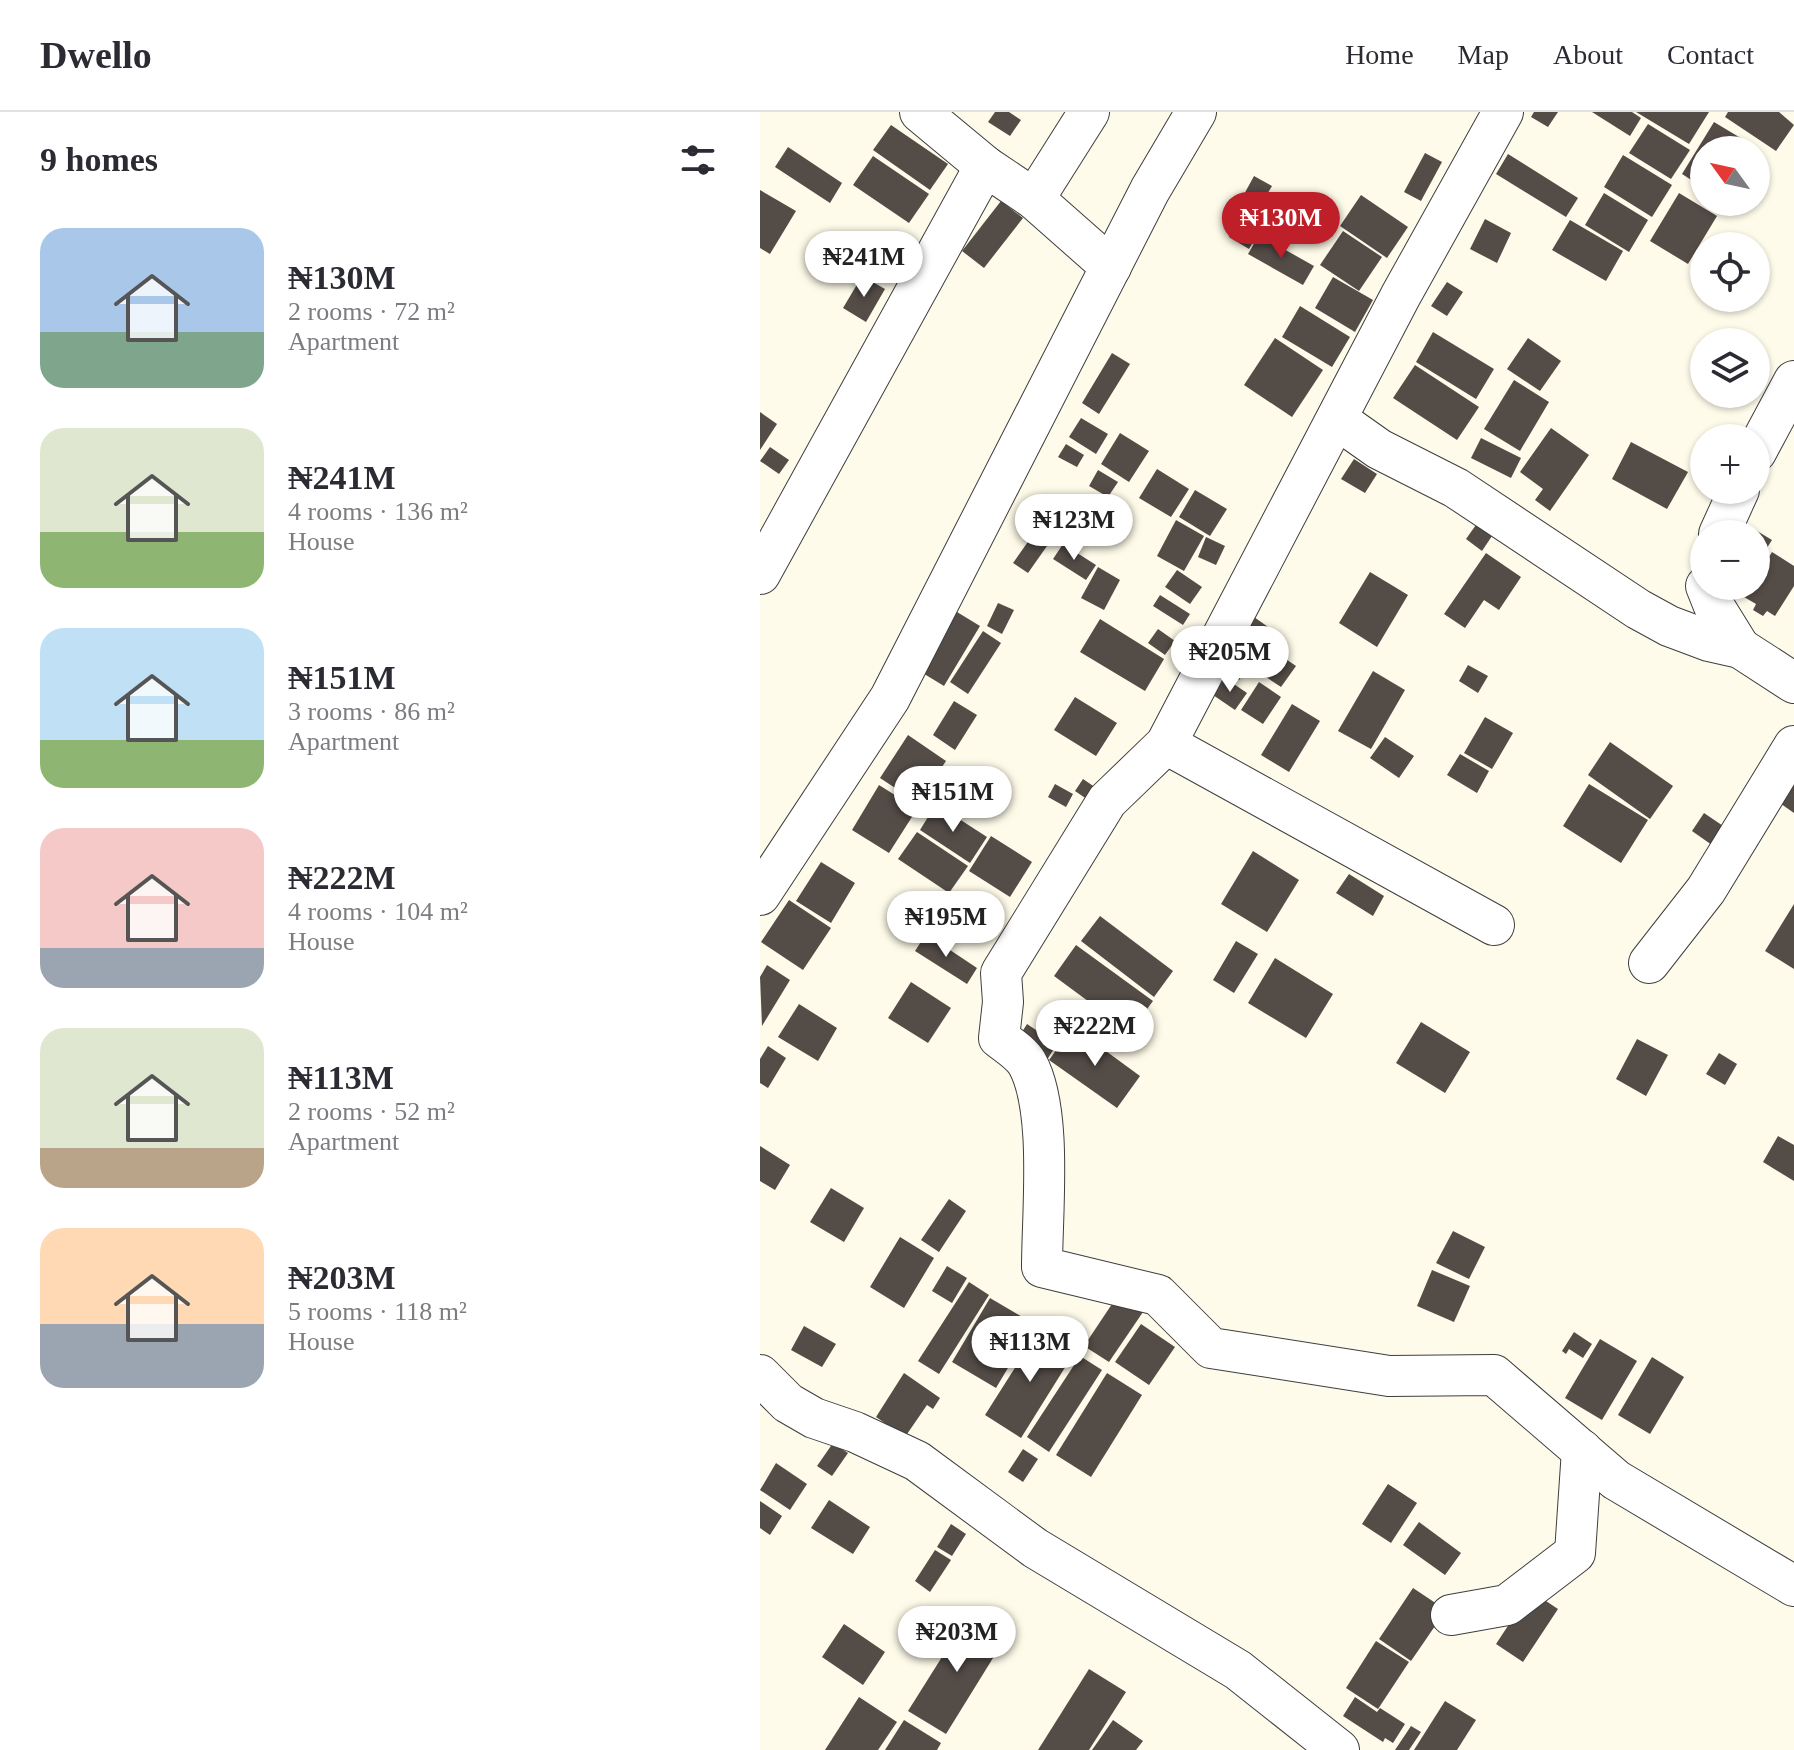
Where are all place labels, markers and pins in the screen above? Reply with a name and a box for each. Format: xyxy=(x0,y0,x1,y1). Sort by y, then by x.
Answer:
pin: ₦130M xyxy=(1225,192,1337,260)
pin: ₦241M xyxy=(808,231,920,299)
pin: ₦123M xyxy=(1018,494,1130,562)
pin: ₦205M xyxy=(1174,626,1286,694)
pin: ₦151M xyxy=(897,766,1009,834)
pin: ₦195M xyxy=(890,891,1002,959)
pin: ₦222M xyxy=(1039,1000,1151,1068)
pin: ₦113M xyxy=(974,1316,1086,1384)
pin: ₦203M xyxy=(901,1606,1013,1674)

